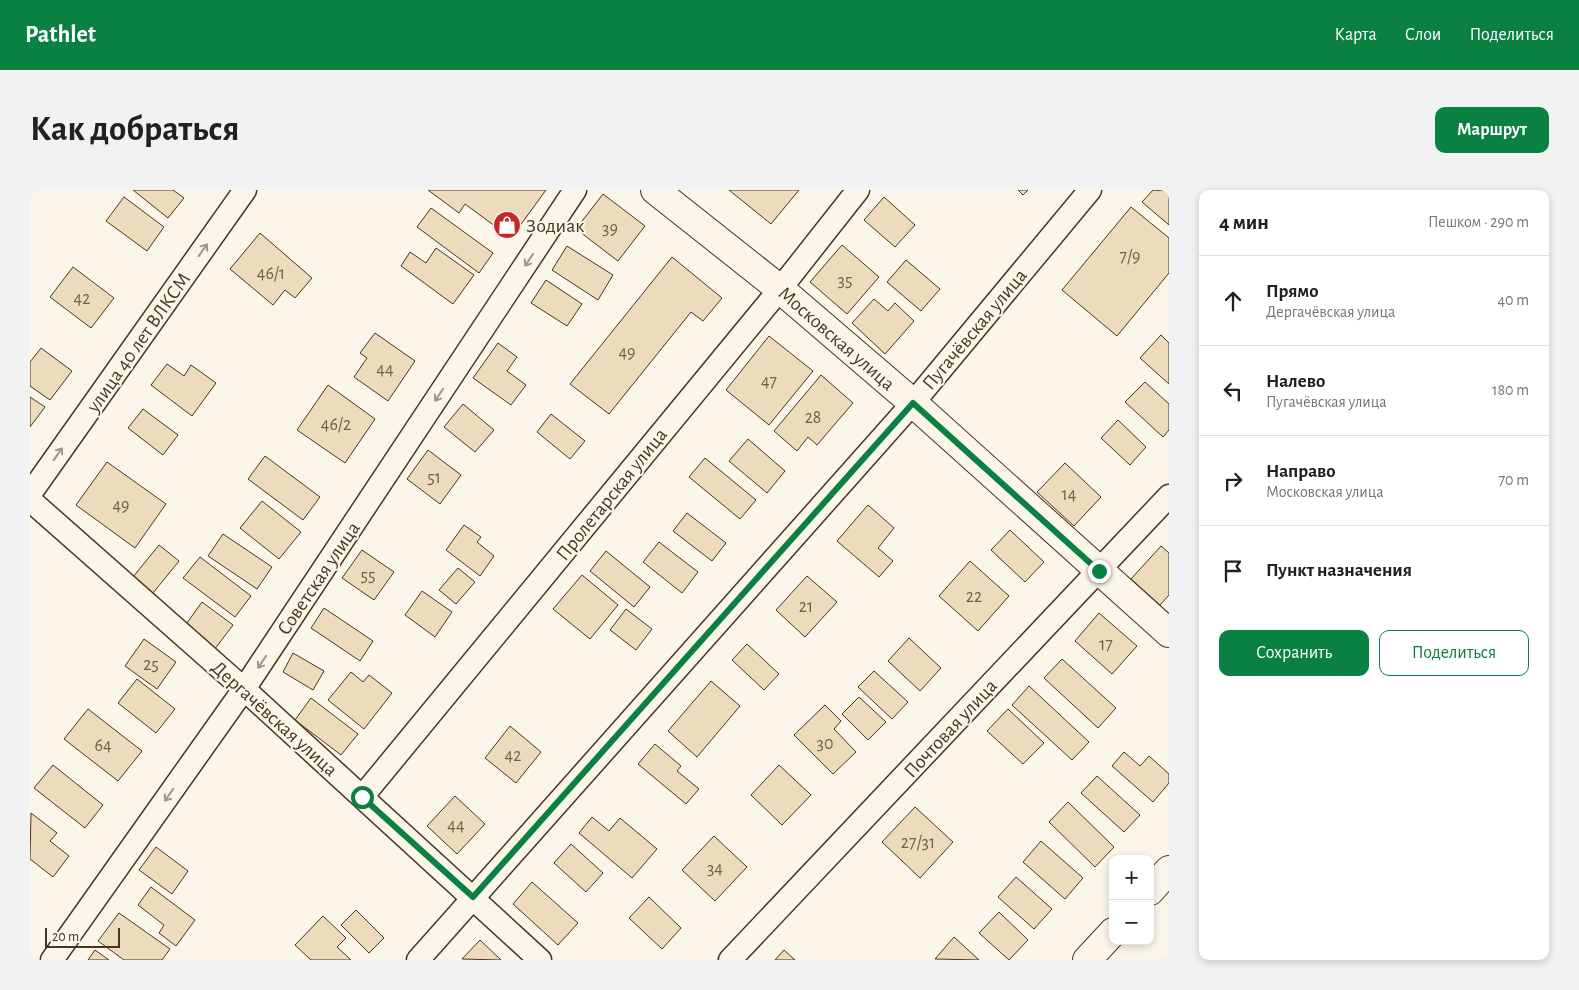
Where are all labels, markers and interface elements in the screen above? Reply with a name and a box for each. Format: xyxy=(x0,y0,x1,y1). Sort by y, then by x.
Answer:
text: Pathlet xyxy=(25,23,96,47)
text: Карта xyxy=(1335,26,1377,44)
text: Слои xyxy=(1405,26,1441,44)
text: Поделиться xyxy=(1469,26,1554,44)
button: Маршрут xyxy=(1435,107,1549,153)
text: Как добраться xyxy=(30,112,239,147)
shop icon: Зодиак xyxy=(492,210,522,240)
text: 4 мин xyxy=(1219,212,1269,233)
text: Пешком · 290 m xyxy=(1428,214,1529,230)
place label: Зодиак xyxy=(526,216,584,236)
house number: 39 xyxy=(602,220,618,238)
one-way arrow xyxy=(198,244,208,258)
house number: 7/9 xyxy=(1119,248,1141,266)
one-way arrow xyxy=(524,252,534,266)
house number: 46/1 xyxy=(257,265,285,283)
street label: Пугачёвская улица xyxy=(919,265,1031,394)
street label: улица 40 лет ВЛКСМ xyxy=(83,269,194,417)
house number: 35 xyxy=(838,272,852,290)
text: Прямо xyxy=(1266,282,1319,301)
street label: Московская улица xyxy=(774,283,898,395)
icon: ahead xyxy=(1219,287,1247,315)
house number: 42 xyxy=(74,290,90,308)
text: 40 m xyxy=(1497,292,1529,308)
text: Дергачёвская улица xyxy=(1266,304,1395,320)
house number: 49 xyxy=(618,344,636,362)
house number: 44 xyxy=(376,361,394,379)
text: Налево xyxy=(1266,372,1325,391)
house number: 47 xyxy=(761,373,777,391)
icon: left xyxy=(1219,377,1247,405)
text: 180 m xyxy=(1492,382,1529,398)
one-way arrow xyxy=(434,388,444,402)
text: Пугачёвская улица xyxy=(1266,394,1387,410)
house number: 28 xyxy=(805,409,821,427)
house number: 46/2 xyxy=(321,416,351,434)
street label: Пролетарская улица xyxy=(552,425,671,565)
one-way arrow xyxy=(53,448,63,462)
text: Направо xyxy=(1266,462,1336,481)
icon: right xyxy=(1219,467,1247,495)
house number: 51 xyxy=(427,469,441,487)
text: 70 m xyxy=(1498,472,1529,488)
text: Московская улица xyxy=(1266,484,1384,500)
house number: 14 xyxy=(1062,486,1077,504)
house number: 49 xyxy=(112,497,130,515)
street label: Советская улица xyxy=(274,518,364,639)
icon: arrive xyxy=(1219,557,1247,585)
route end xyxy=(1088,560,1111,583)
text: Пункт назначения xyxy=(1266,561,1412,580)
house number: 55 xyxy=(360,567,376,585)
house number: 22 xyxy=(966,588,982,606)
house number: 21 xyxy=(799,598,813,616)
button: Сохранить xyxy=(1219,630,1369,676)
button: Поделиться xyxy=(1379,630,1529,676)
house number: 17 xyxy=(1099,636,1113,654)
one-way arrow xyxy=(257,654,267,668)
house number: 25 xyxy=(143,656,159,674)
street label: Дергачёвская улица xyxy=(208,657,341,780)
street label: Почтовая улица xyxy=(900,676,1001,782)
house number: 30 xyxy=(817,735,833,753)
house number: 64 xyxy=(94,737,112,755)
house number: 42 xyxy=(505,747,521,765)
route start xyxy=(351,786,374,809)
one-way arrow xyxy=(164,788,174,802)
house number: 44 xyxy=(447,817,465,835)
house number: 27/31 xyxy=(901,834,935,852)
map controls xyxy=(1109,855,1154,945)
button: + xyxy=(1109,855,1154,900)
house number: 34 xyxy=(707,860,723,878)
button: − xyxy=(1109,900,1154,945)
scale bar xyxy=(45,925,120,948)
text: 20 m xyxy=(52,930,79,944)

